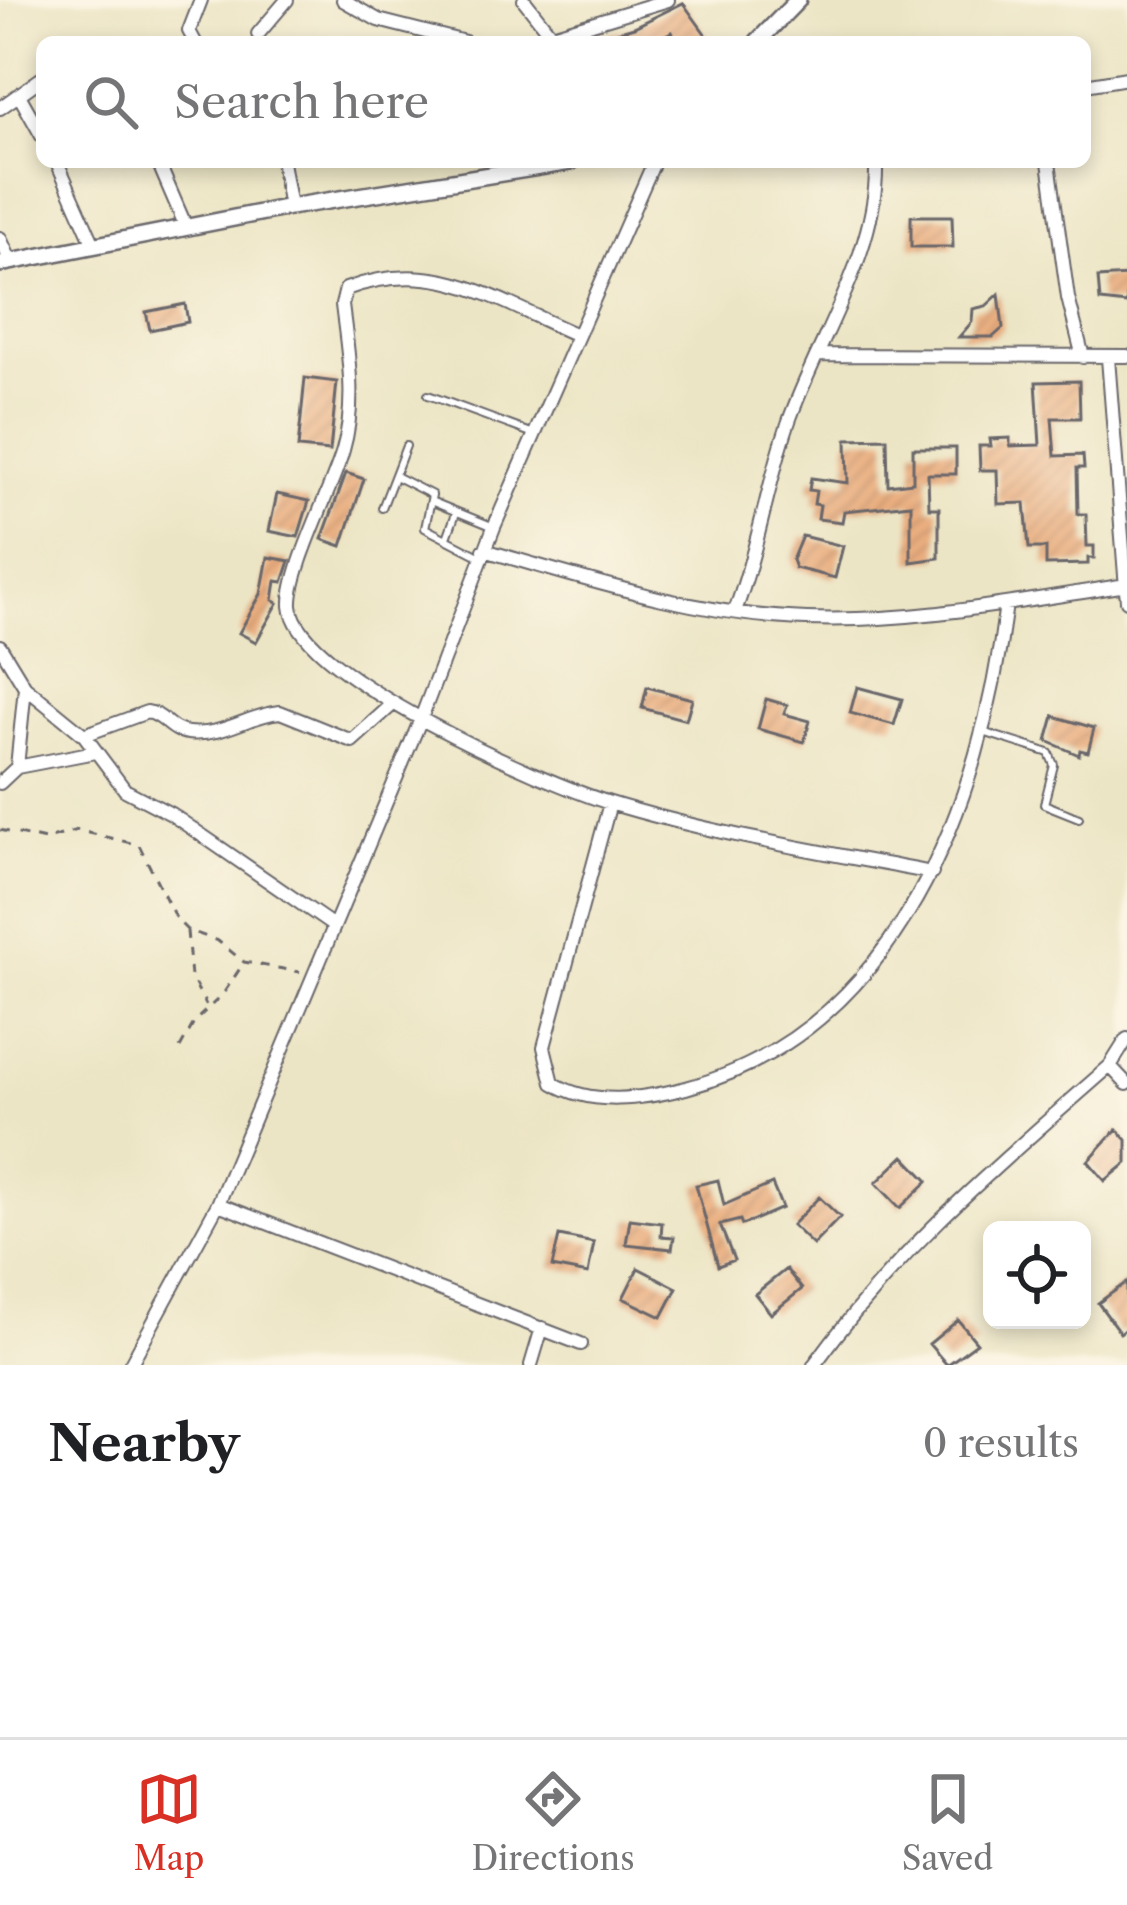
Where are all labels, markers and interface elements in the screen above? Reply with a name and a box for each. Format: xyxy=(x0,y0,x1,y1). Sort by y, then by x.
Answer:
search box xyxy=(36,36,1091,168)
icon: search xyxy=(78,69,144,135)
text: Search here xyxy=(174,74,429,130)
map controls xyxy=(983,1221,1091,1329)
button: locate xyxy=(983,1221,1091,1329)
text: Nearby xyxy=(48,1412,240,1474)
text: 0 results xyxy=(923,1419,1079,1467)
tab: Map xyxy=(134,1766,204,1879)
tab: Directions xyxy=(472,1766,635,1879)
tab: Saved xyxy=(902,1766,993,1879)

